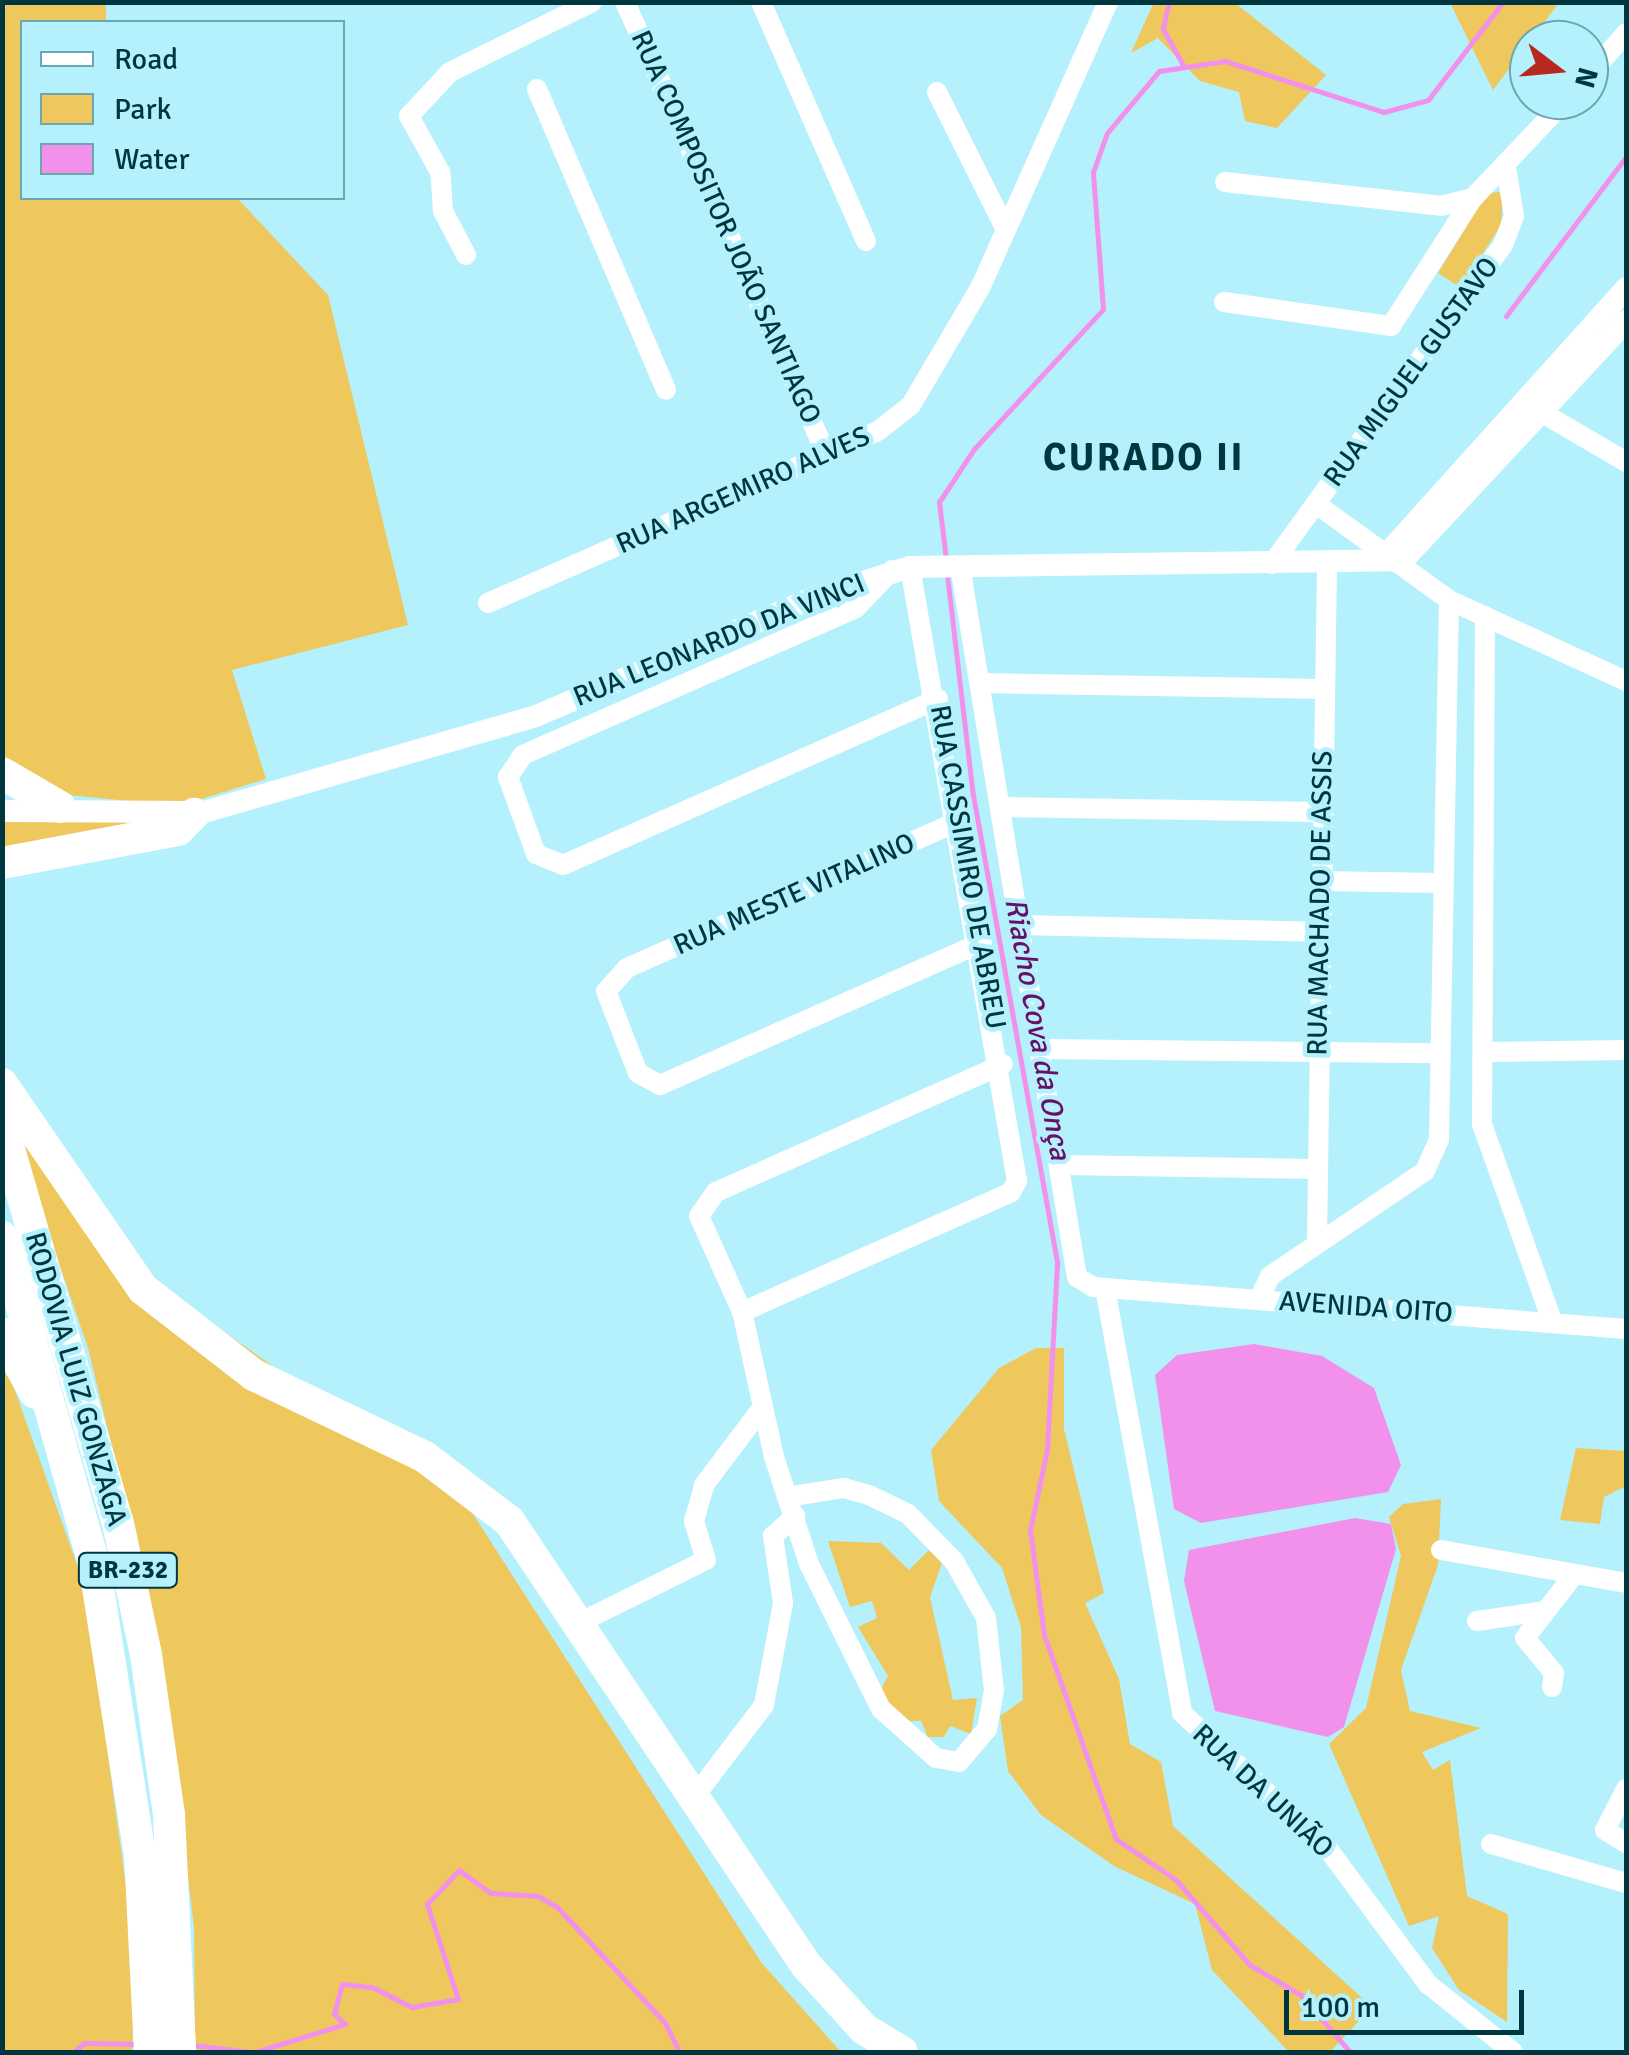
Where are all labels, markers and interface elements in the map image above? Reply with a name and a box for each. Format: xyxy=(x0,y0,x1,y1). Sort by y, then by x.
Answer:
legend xyxy=(20,20,345,200)
north arrow xyxy=(1509,20,1609,120)
street label: RUA COMPOSITOR JOÃO SANTIAGO xyxy=(624,25,828,429)
text: Road xyxy=(114,41,178,78)
text: N xyxy=(1567,64,1605,92)
text: Park xyxy=(114,91,172,128)
text: Water xyxy=(114,141,190,178)
street label: RUA MIGUEL GUSTAVO xyxy=(1317,251,1505,493)
street label: RUA ARGEMIRO ALVES xyxy=(611,419,875,561)
district label: CURADO II xyxy=(1043,435,1245,481)
street label: RUA LEONARDO DA VINCI xyxy=(568,566,870,714)
street label: RUA CASSIMIRO DE ABREU xyxy=(923,702,1013,1032)
street label: RUA MACHADO DE ASSIS xyxy=(1301,750,1339,1056)
street label: RUA MESTE VITALINO xyxy=(668,826,920,962)
water label: Riacho Cova da Onça xyxy=(996,895,1078,1163)
street label: RODOVIA LUIZ GONZAGA xyxy=(18,1228,134,1530)
street label: AVENIDA OITO xyxy=(1278,1284,1454,1330)
road number: BR-232 xyxy=(76,1550,180,1590)
street label: RUA DA UNIÃO xyxy=(1186,1717,1340,1865)
scale bar xyxy=(1289,1970,1529,2032)
text: 100 m xyxy=(1301,1989,1380,2026)

